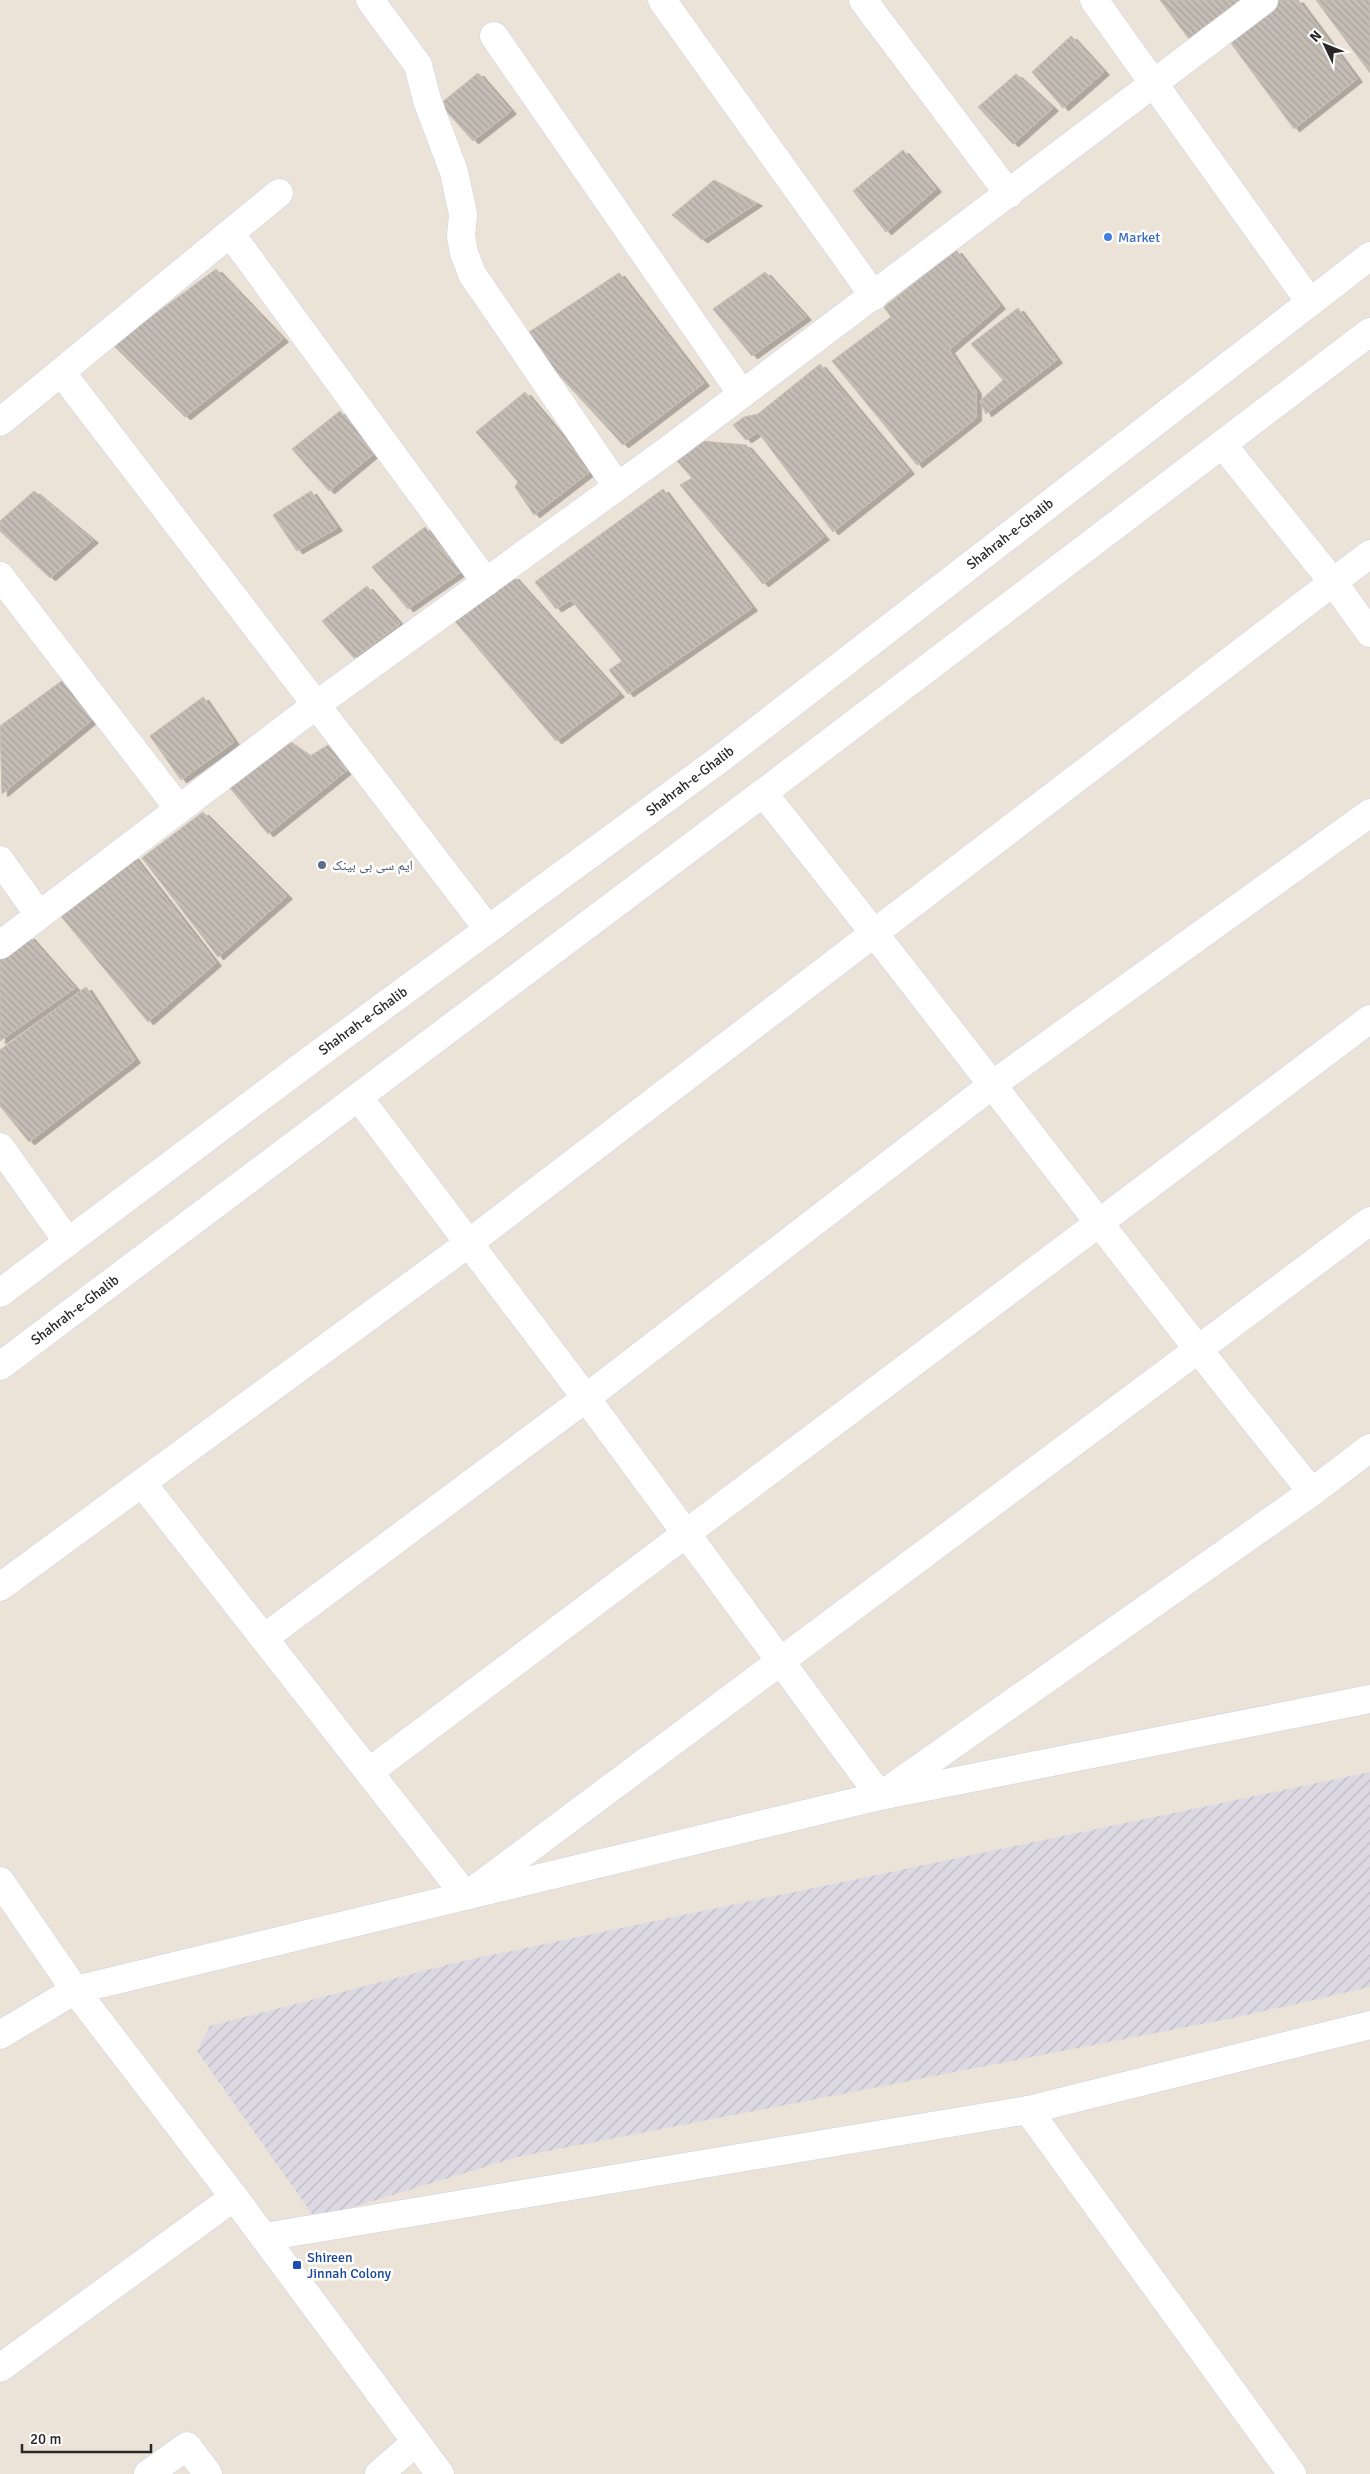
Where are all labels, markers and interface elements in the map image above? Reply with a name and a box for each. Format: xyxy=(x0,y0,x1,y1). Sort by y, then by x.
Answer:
north arrow xyxy=(1300,20,1350,70)
text: N xyxy=(1306,27,1325,46)
place label: Market xyxy=(1118,229,1160,246)
marker: Market xyxy=(1102,231,1114,243)
street label: Shahrah-e-Ghalib xyxy=(963,495,1057,573)
street label: Shahrah-e-Ghalib xyxy=(643,742,737,820)
place label: ایم سی بی بینک xyxy=(332,857,413,875)
marker: ایم سی بی بینک xyxy=(316,859,328,871)
street label: Shahrah-e-Ghalib xyxy=(315,983,411,1059)
street label: Shahrah-e-Ghalib xyxy=(28,1271,122,1349)
place label: Shireen Jinnah Colony xyxy=(307,2249,391,2282)
marker: Shireen Jinnah Colony xyxy=(291,2259,303,2271)
scale bar xyxy=(22,2422,151,2454)
text: 20 m xyxy=(30,2430,61,2448)

